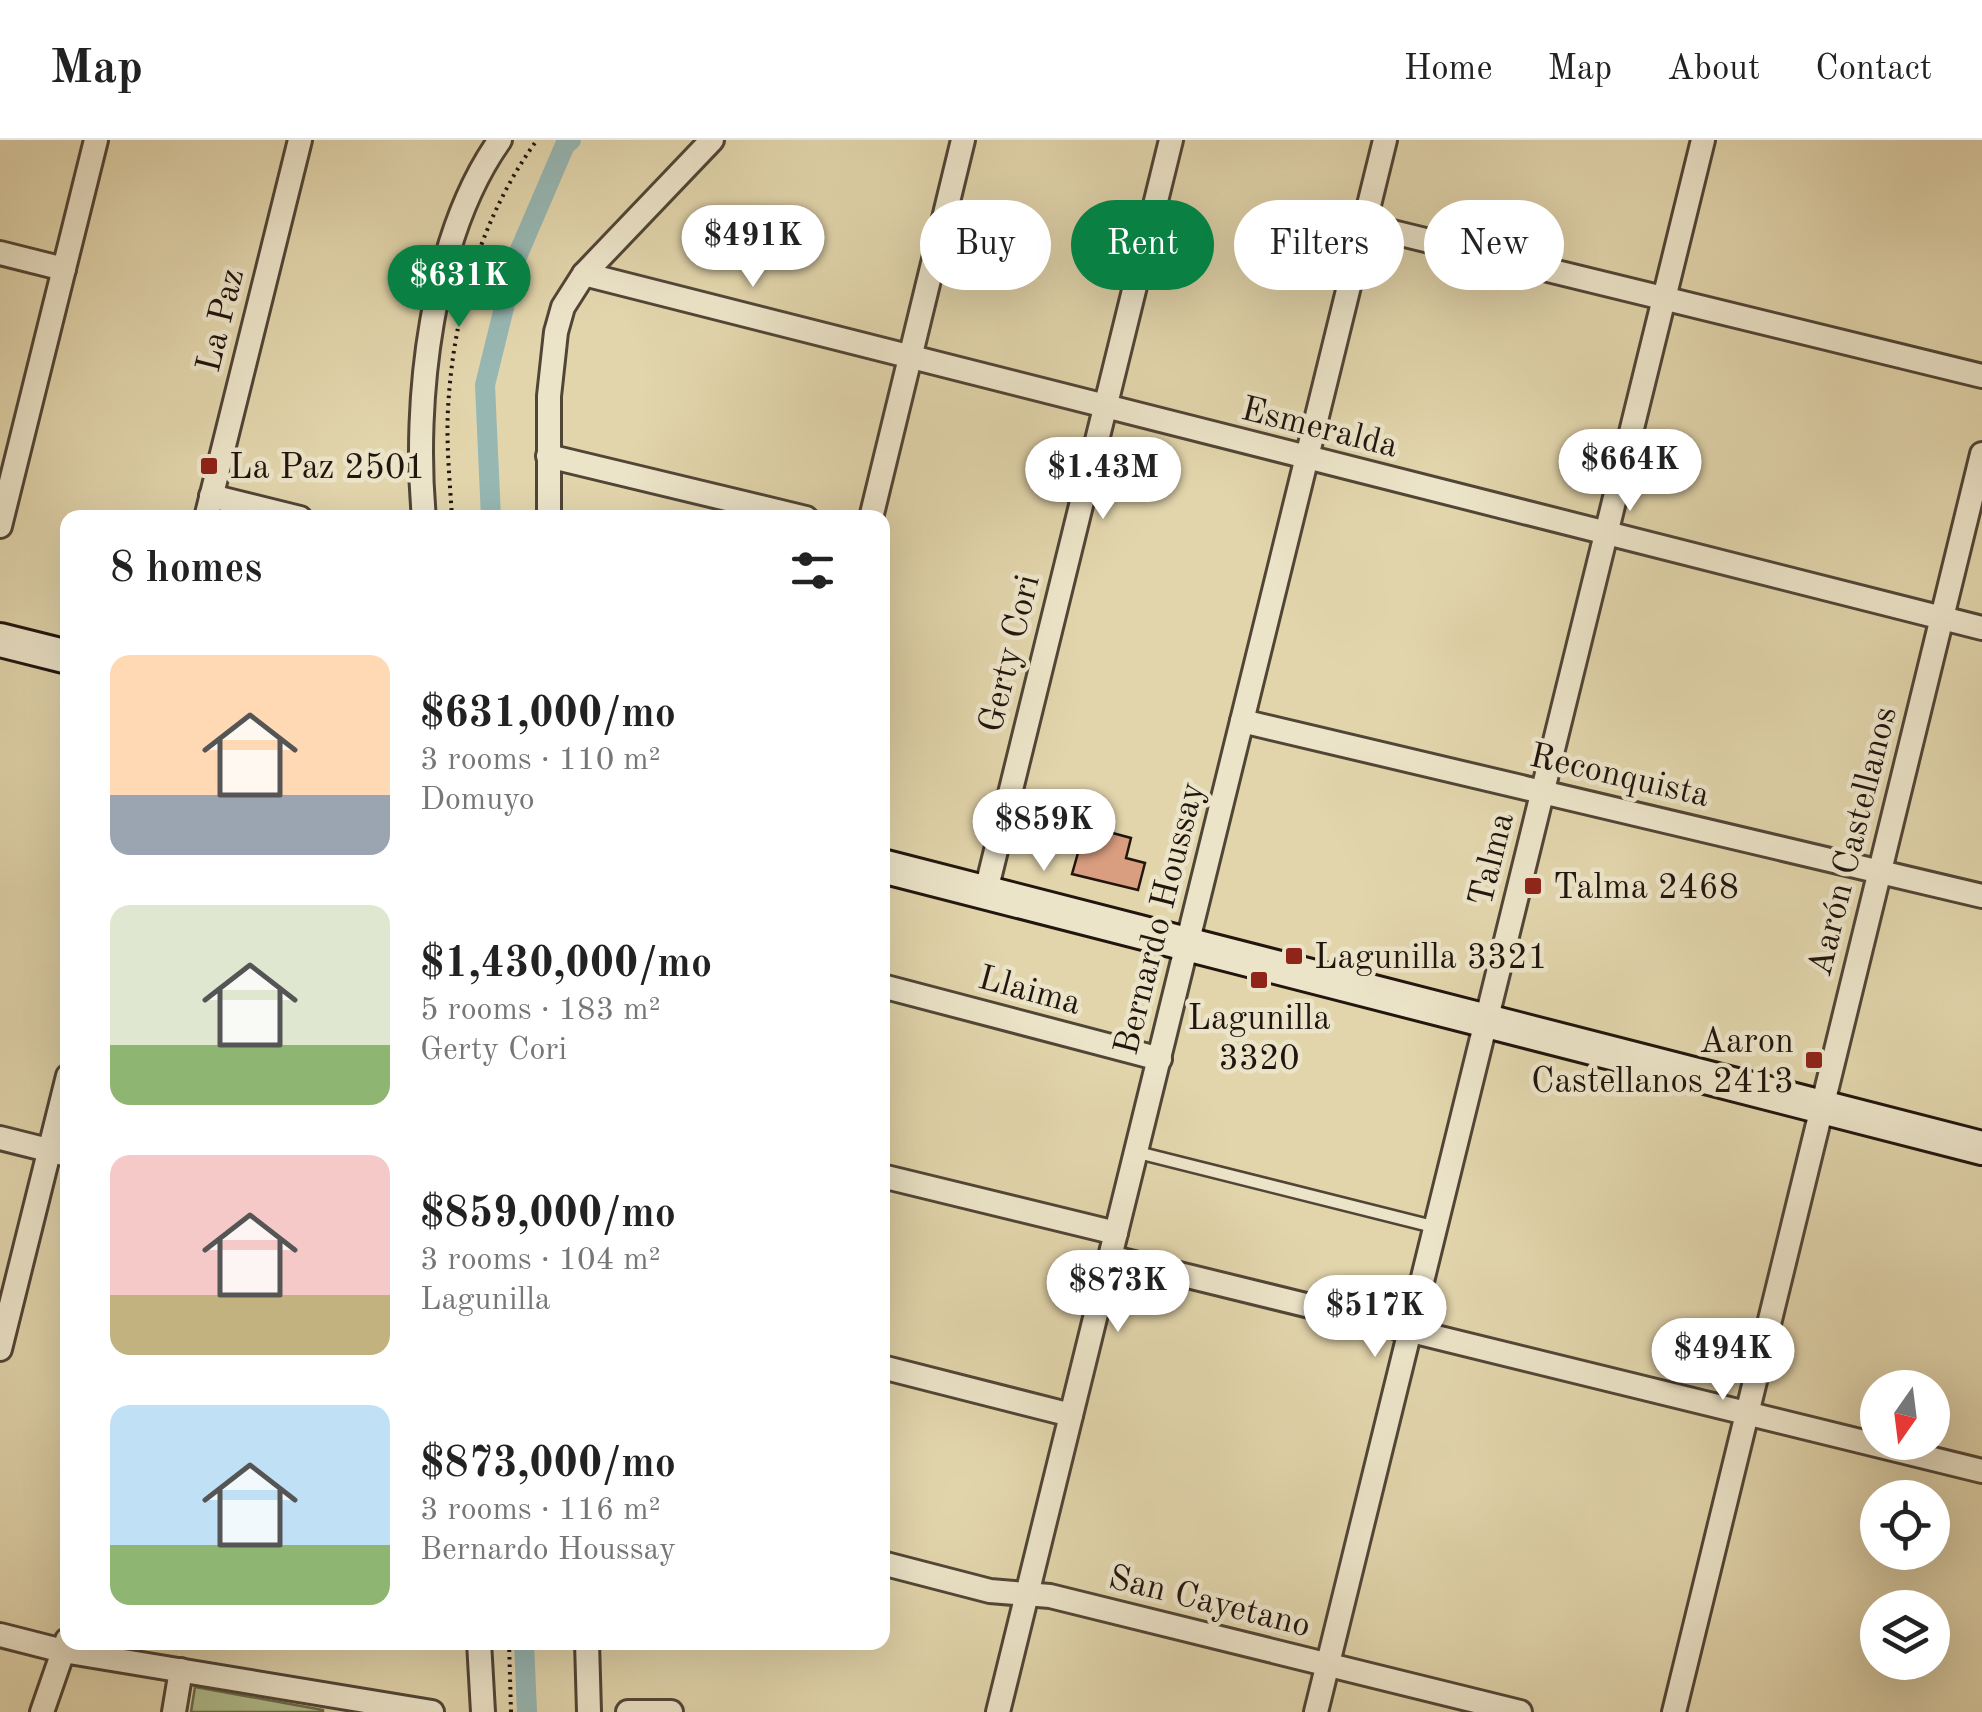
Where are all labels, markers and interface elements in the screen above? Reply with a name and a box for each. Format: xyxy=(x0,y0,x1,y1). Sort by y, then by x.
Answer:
text: Map xyxy=(50,45,143,93)
text: Home xyxy=(1404,52,1493,87)
text: Map xyxy=(1548,52,1612,87)
text: About xyxy=(1667,52,1760,87)
text: Contact xyxy=(1815,52,1932,87)
chip: Buy xyxy=(920,200,1051,290)
chip: Rent xyxy=(1071,200,1214,290)
chip: Filters xyxy=(1234,200,1404,290)
chip: New xyxy=(1424,200,1564,290)
pin: $491K xyxy=(683,205,823,290)
text: $491K xyxy=(704,221,802,253)
pin: $631K xyxy=(389,245,529,330)
text: $631K xyxy=(410,261,508,293)
street label: La Paz xyxy=(192,265,251,376)
street label: Esmeralda xyxy=(1238,392,1401,465)
pin: $664K xyxy=(1560,429,1700,514)
pin: $1.43M xyxy=(1022,437,1184,522)
text: $664K xyxy=(1581,445,1679,477)
place label: La Paz 2501 xyxy=(229,451,426,486)
text: $1.43M xyxy=(1047,453,1159,485)
marker: La Paz 2501 xyxy=(198,455,220,477)
icon: filters xyxy=(785,543,840,598)
text: 8 homes xyxy=(110,549,262,591)
street label: Gerty Cori xyxy=(974,571,1047,736)
text: $631,000/mo xyxy=(420,694,676,736)
icon: home xyxy=(190,695,310,815)
street label: Aarón Castellanos xyxy=(1803,703,1904,980)
street label: Reconquista xyxy=(1526,739,1713,814)
text: 3 rooms · 110 m² xyxy=(420,745,661,777)
street label: Bernardo Houssay xyxy=(1110,779,1211,1059)
text: Domuyo xyxy=(420,785,535,817)
pin: $859K xyxy=(974,789,1114,874)
text: $859K xyxy=(995,805,1093,837)
street label: Talma xyxy=(1464,809,1521,910)
place label: Talma 2468 xyxy=(1553,871,1739,906)
marker: Talma 2468 xyxy=(1522,875,1544,897)
place label: Lagunilla 3321 xyxy=(1314,941,1548,976)
text: $1,430,000/mo xyxy=(420,944,712,986)
icon: home xyxy=(190,945,310,1065)
marker: Lagunilla 3321 xyxy=(1283,945,1305,967)
street label: Llaima xyxy=(974,961,1084,1022)
marker: Lagunilla 3320 xyxy=(1248,969,1270,991)
text: 5 rooms · 183 m² xyxy=(420,995,661,1027)
place label: Lagunilla 3320 xyxy=(1188,1002,1330,1077)
place label: Aaron Castellanos 2413 xyxy=(1531,1025,1794,1100)
text: Gerty Cori xyxy=(420,1035,567,1067)
marker: Aaron Castellanos 2413 xyxy=(1803,1049,1825,1071)
text: $859,000/mo xyxy=(420,1194,676,1236)
icon: home xyxy=(190,1195,310,1315)
text: 3 rooms · 104 m² xyxy=(420,1245,661,1277)
pin: $873K xyxy=(1048,1250,1188,1335)
text: $873K xyxy=(1069,1266,1167,1298)
pin: $517K xyxy=(1305,1275,1445,1360)
text: Lagunilla xyxy=(420,1285,551,1317)
text: $517K xyxy=(1326,1291,1424,1323)
pin: $494K xyxy=(1653,1318,1793,1403)
text: $494K xyxy=(1674,1334,1772,1366)
north arrow xyxy=(1860,1370,1950,1460)
map controls xyxy=(1860,1370,1950,1680)
text: $873,000/mo xyxy=(420,1444,676,1486)
icon: home xyxy=(190,1445,310,1565)
button: locate xyxy=(1860,1480,1950,1570)
text: 3 rooms · 116 m² xyxy=(420,1495,661,1527)
text: Bernardo Houssay xyxy=(420,1535,676,1567)
street label: San Cayetano xyxy=(1105,1560,1314,1644)
button: layers xyxy=(1860,1590,1950,1680)

